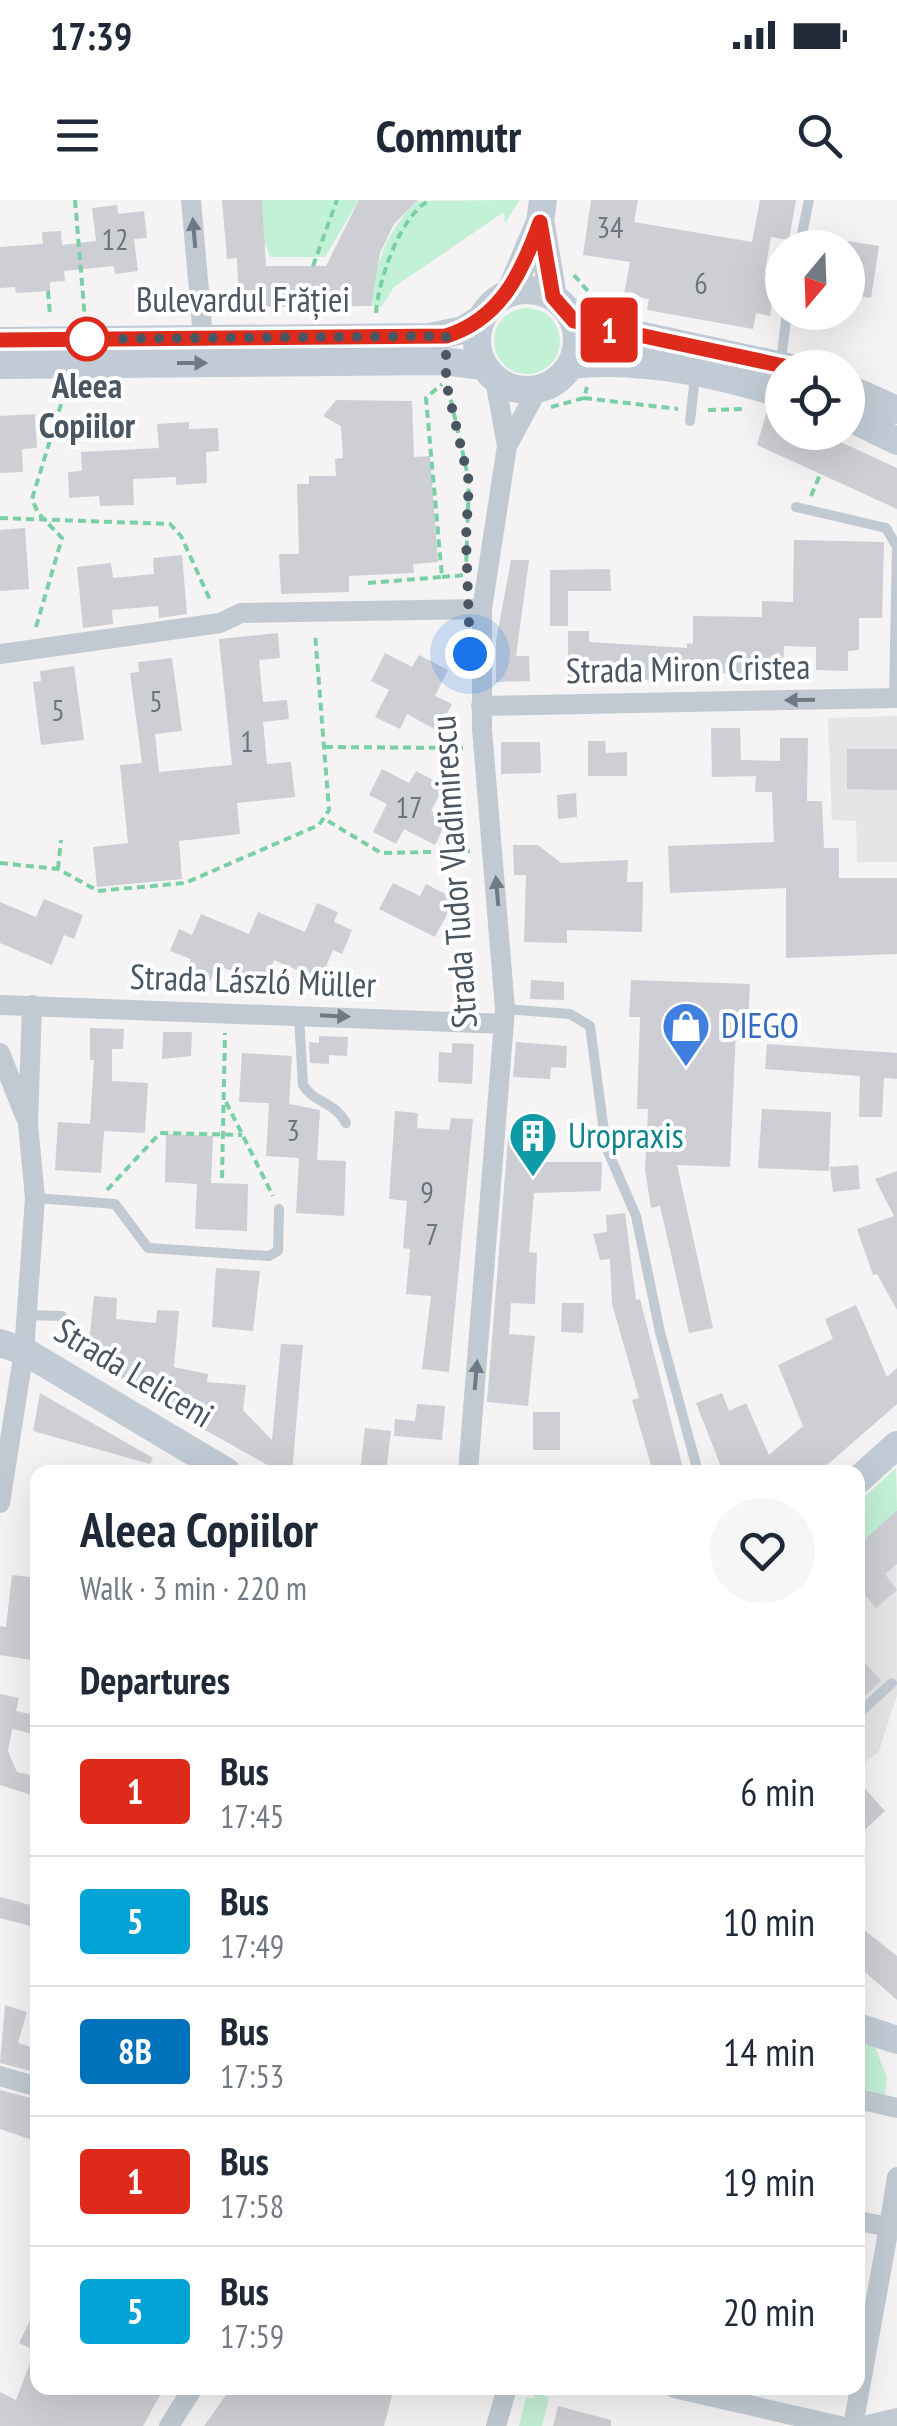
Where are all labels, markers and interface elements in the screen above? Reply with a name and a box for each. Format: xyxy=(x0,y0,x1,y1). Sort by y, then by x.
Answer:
text: 17:39 xyxy=(50,11,132,60)
text: Commutr xyxy=(376,106,521,164)
icon: menu xyxy=(50,108,105,163)
icon: search xyxy=(792,108,847,163)
house number: 34 xyxy=(597,207,624,246)
one-way arrow xyxy=(186,217,202,249)
house number: 12 xyxy=(102,219,129,258)
north arrow xyxy=(765,230,865,330)
map controls xyxy=(765,230,865,450)
house number: 6 xyxy=(694,263,708,302)
street label: Bulevardul Frăției xyxy=(136,276,350,322)
line badge: 1 xyxy=(576,298,642,362)
text: 1 xyxy=(601,307,617,353)
marker: Aleea Copiilor xyxy=(66,318,108,360)
button: locate xyxy=(765,350,865,450)
one-way arrow xyxy=(177,355,209,371)
place label: Aleea Copiilor xyxy=(39,362,136,448)
your location xyxy=(445,629,495,679)
street label: Strada Miron Cristea xyxy=(565,643,811,693)
house number: 5 xyxy=(149,681,163,720)
house number: 5 xyxy=(51,690,65,729)
one-way arrow xyxy=(783,692,815,708)
street label: Strada Tudor Vladimirescu xyxy=(419,714,487,1030)
house number: 1 xyxy=(240,721,254,760)
house number: 17 xyxy=(396,787,423,826)
one-way arrow xyxy=(489,874,505,906)
street label: Strada László Müller xyxy=(129,953,377,1007)
shop icon: DIEGO xyxy=(660,1000,712,1068)
place label: DIEGO xyxy=(721,1002,799,1048)
one-way arrow xyxy=(320,1008,352,1024)
house number: 3 xyxy=(286,1110,300,1149)
building icon: Uropraxis xyxy=(507,1110,559,1178)
place label: Uropraxis xyxy=(568,1112,684,1158)
house number: 9 xyxy=(420,1172,434,1211)
house number: 7 xyxy=(425,1214,439,1253)
street label: Strada Leliceni xyxy=(47,1307,222,1438)
one-way arrow xyxy=(468,1359,484,1391)
text: Aleea Copiilor xyxy=(80,1498,318,1560)
button: heart xyxy=(710,1498,815,1603)
text: Walk · 3 min · 220 m xyxy=(80,1567,307,1609)
text: Departures xyxy=(80,1655,230,1704)
text: Bus xyxy=(220,1746,269,1795)
text: 6 min xyxy=(740,1767,815,1816)
text: 1 xyxy=(127,1768,143,1814)
text: 17:45 xyxy=(220,1795,284,1837)
text: Bus xyxy=(220,1876,269,1925)
text: 10 min xyxy=(723,1897,815,1946)
text: 5 xyxy=(127,1898,143,1944)
text: 17:49 xyxy=(220,1925,284,1967)
text: Bus xyxy=(220,2006,269,2055)
text: 14 min xyxy=(723,2027,815,2076)
text: 8B xyxy=(118,2028,152,2074)
text: 17:53 xyxy=(220,2055,284,2097)
text: Bus xyxy=(220,2136,269,2185)
text: 19 min xyxy=(723,2157,815,2206)
text: 1 xyxy=(127,2158,143,2204)
text: 17:58 xyxy=(220,2185,284,2227)
text: Bus xyxy=(220,2266,269,2315)
text: 20 min xyxy=(723,2287,815,2336)
text: 5 xyxy=(127,2288,143,2334)
text: 17:59 xyxy=(220,2315,284,2357)

